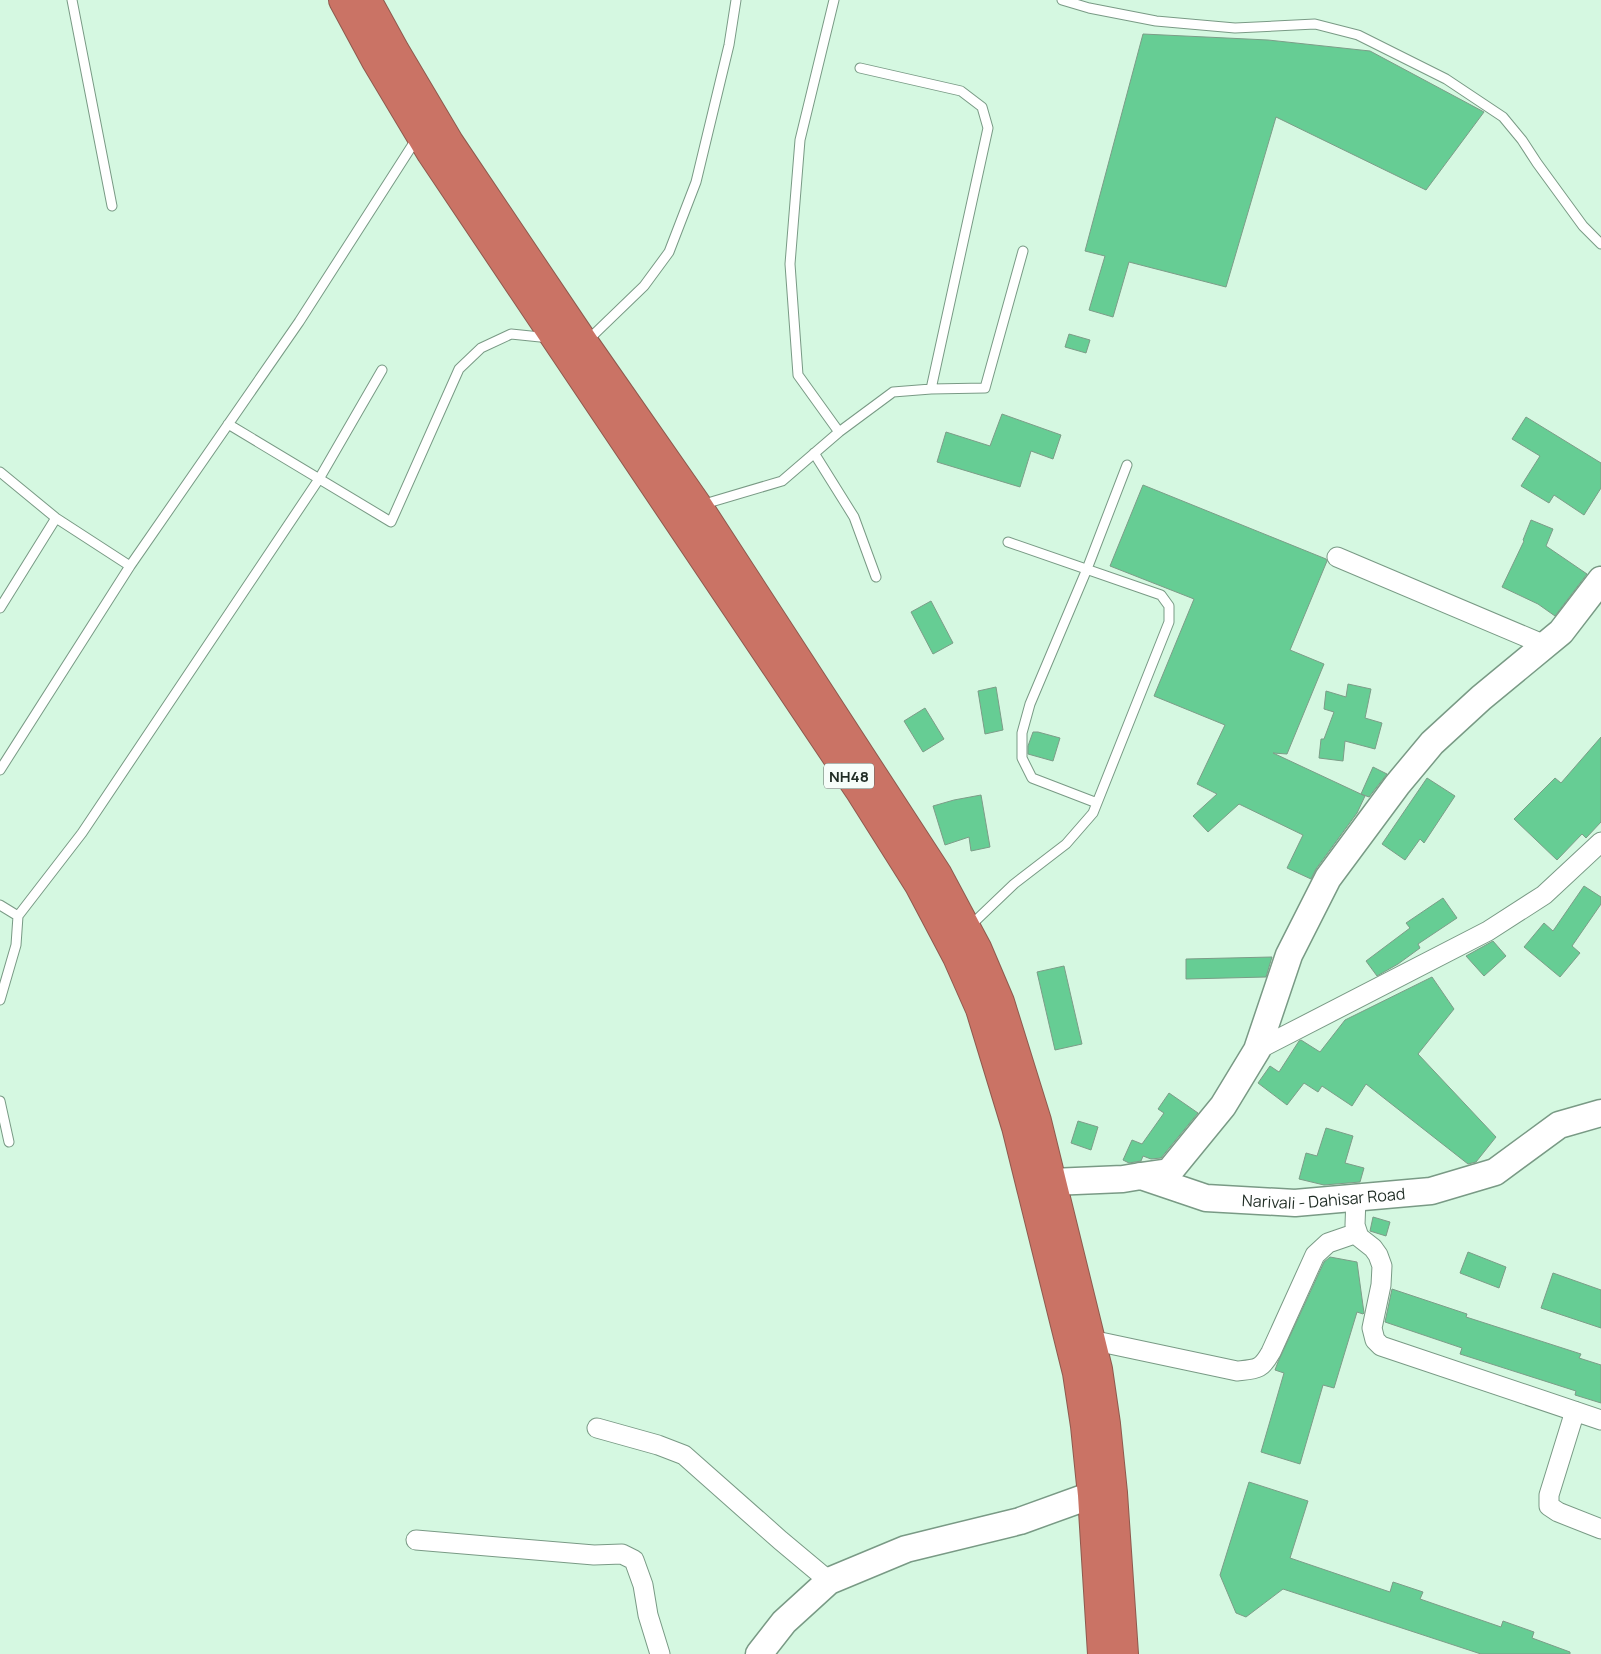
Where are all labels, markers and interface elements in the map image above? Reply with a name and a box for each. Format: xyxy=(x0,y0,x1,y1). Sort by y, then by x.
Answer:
road number: NH48 xyxy=(824,764,874,788)
street label: Narivali - Dahisar Road xyxy=(1241,1182,1406,1214)

